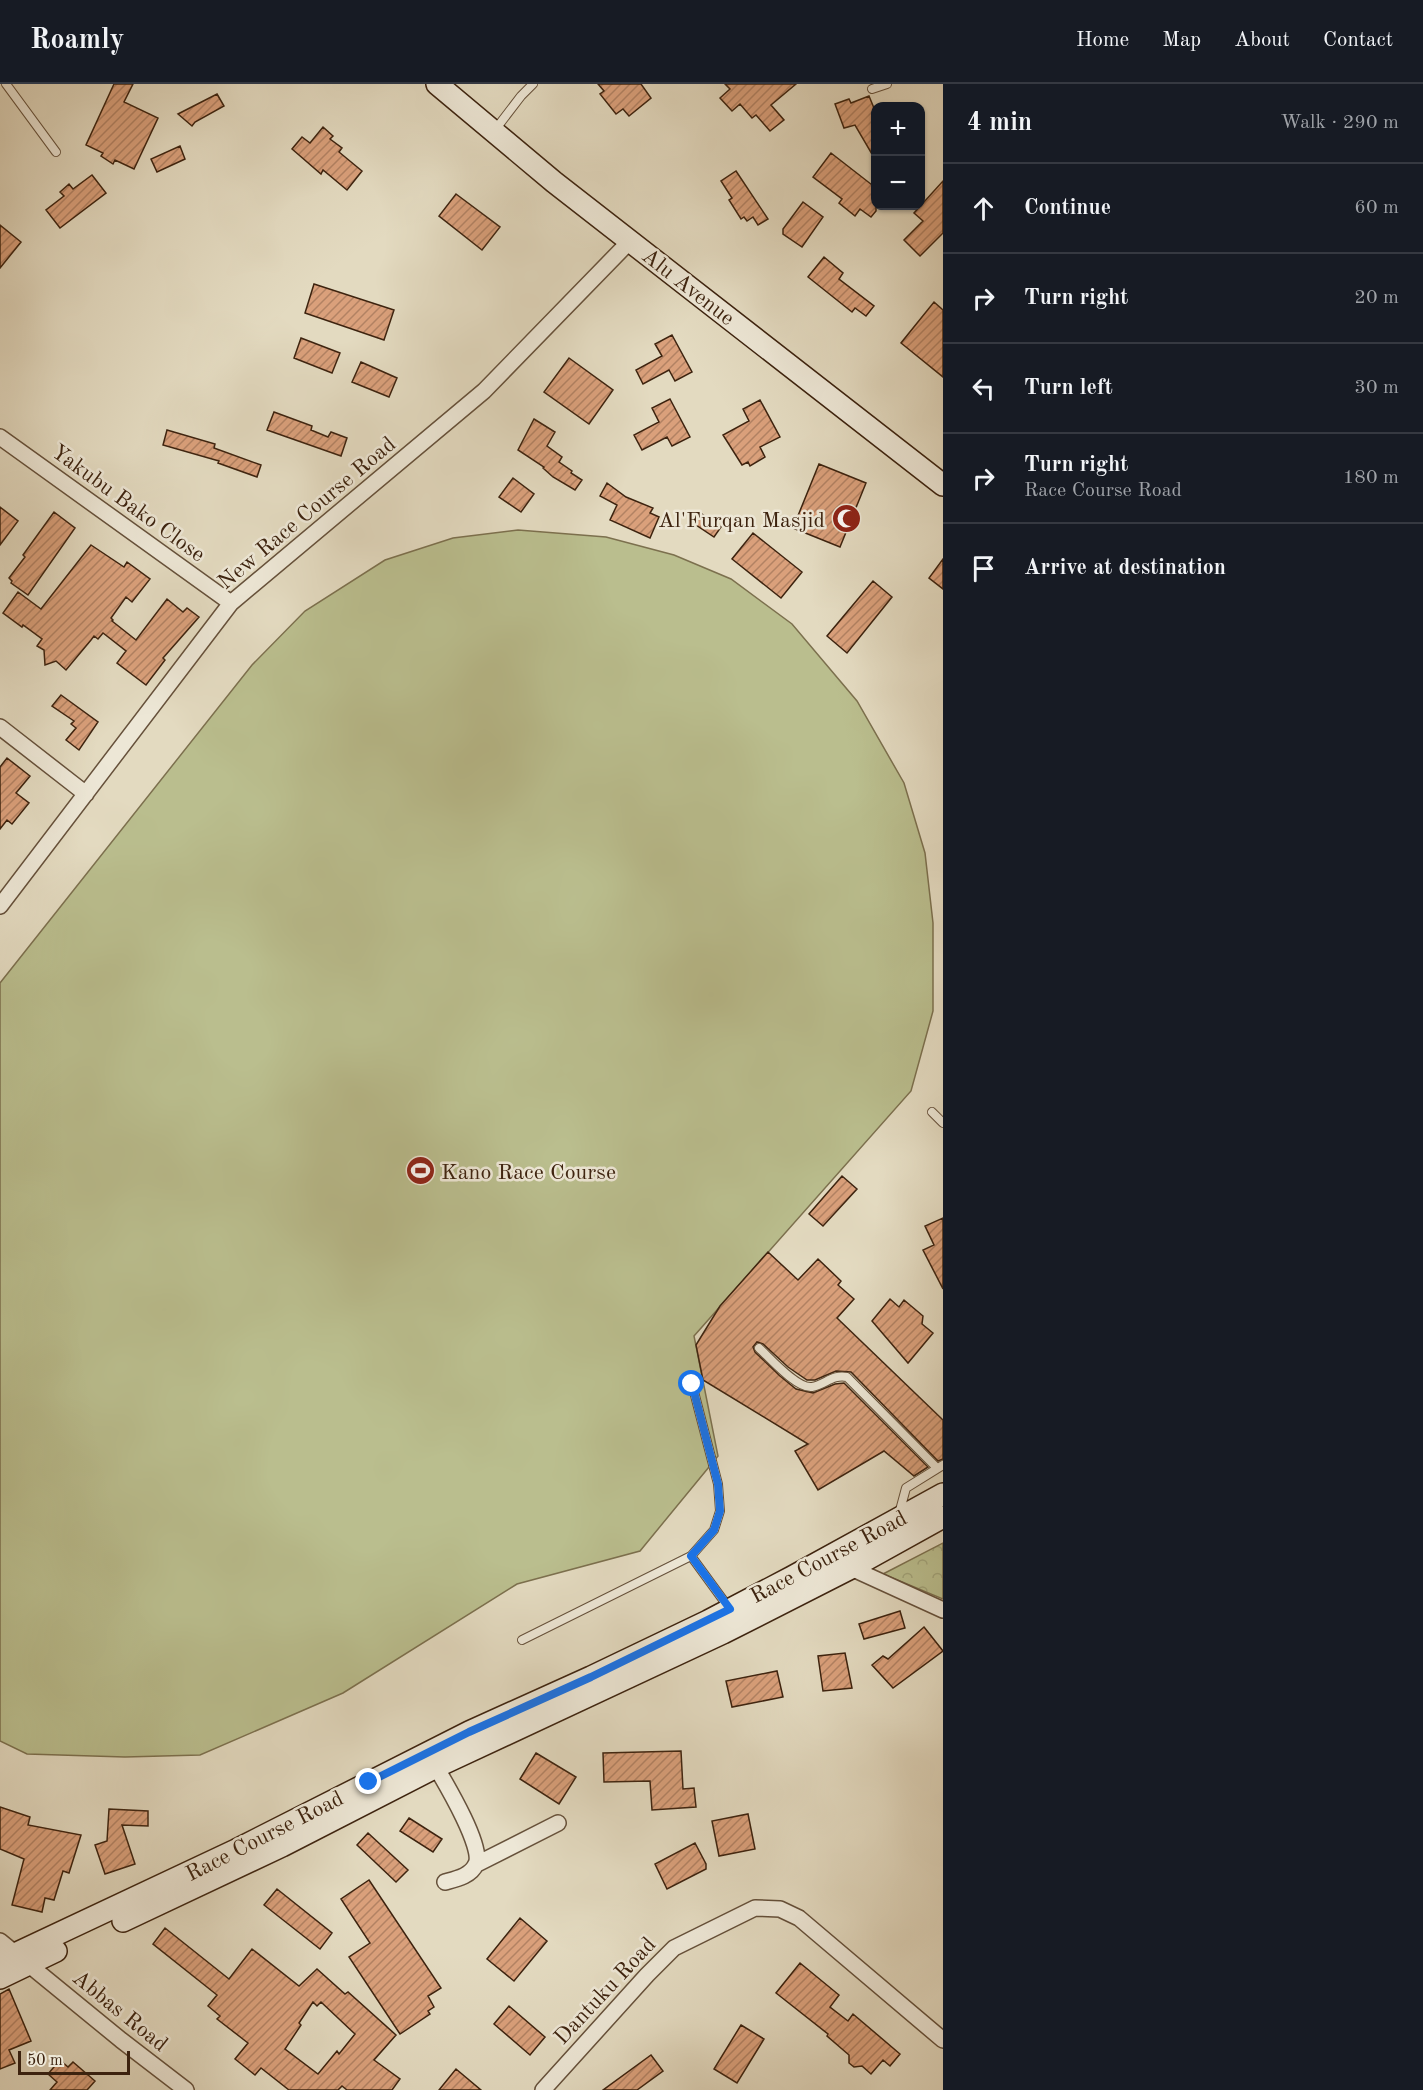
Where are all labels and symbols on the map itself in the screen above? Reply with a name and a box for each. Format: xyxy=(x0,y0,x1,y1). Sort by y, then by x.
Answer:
street label: Alu Avenue xyxy=(637,245,738,330)
street label: New Race Course Road xyxy=(214,433,400,594)
street label: Yakubu Bako Close xyxy=(47,441,209,566)
mosque icon: Al'Furqan Masjid xyxy=(830,503,862,535)
place label: Al'Furqan Masjid xyxy=(658,510,825,532)
sports icon: Kano Race Course xyxy=(404,1155,436,1187)
place label: Kano Race Course xyxy=(441,1162,616,1184)
route start xyxy=(678,1370,704,1396)
street label: Race Course Road xyxy=(747,1507,911,1608)
route end xyxy=(355,1768,381,1794)
street label: Race Course Road xyxy=(183,1788,347,1886)
street label: Dantuku Road xyxy=(550,1933,660,2049)
street label: Abbas Road xyxy=(68,1967,171,2056)
scale bar xyxy=(18,2048,130,2076)

